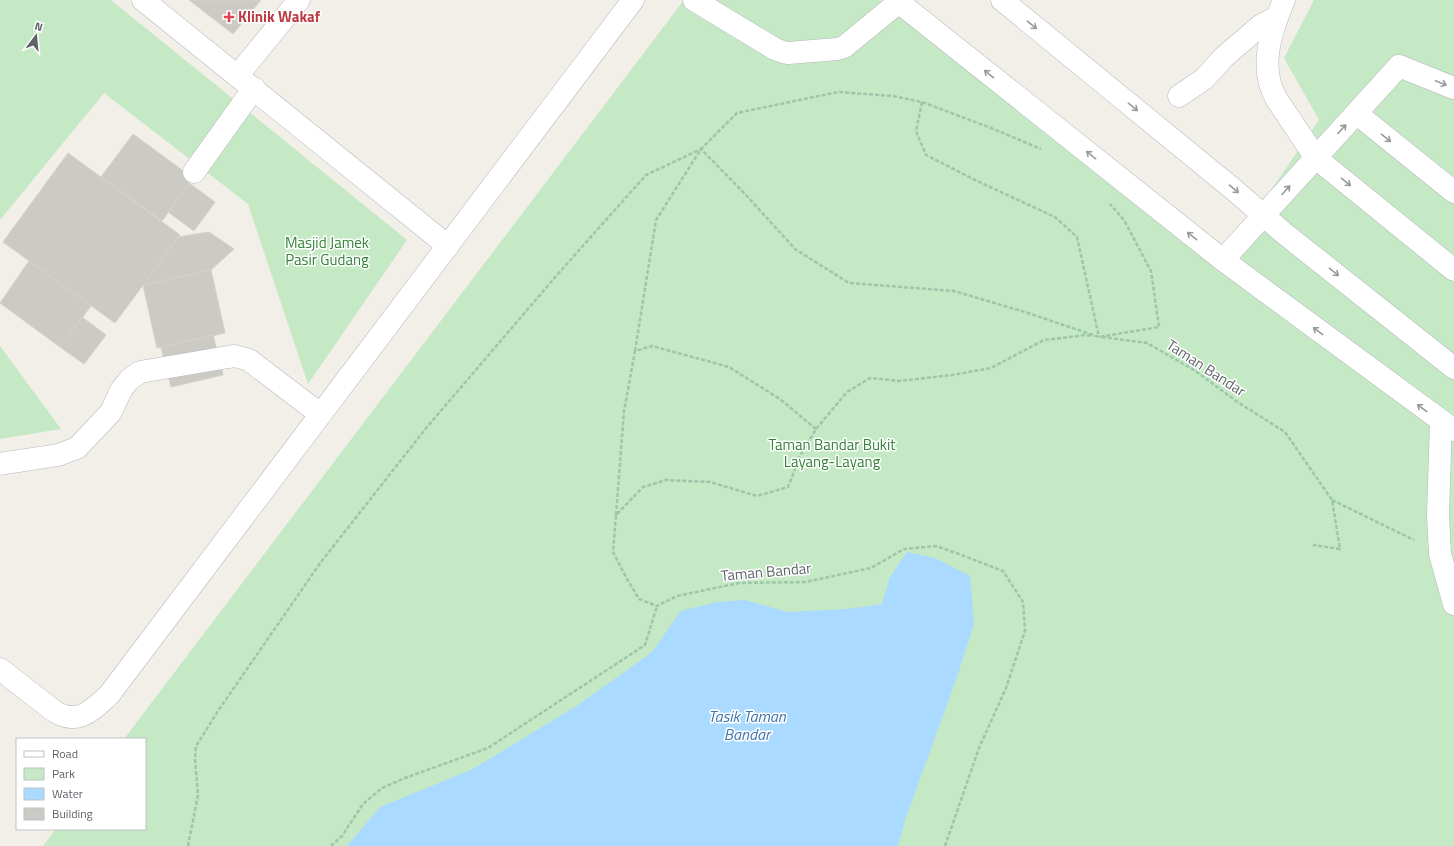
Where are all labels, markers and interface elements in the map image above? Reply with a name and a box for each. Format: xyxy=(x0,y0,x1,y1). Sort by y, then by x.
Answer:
place label: Klinik Wakaf xyxy=(238,5,321,28)
marker: Klinik Wakaf xyxy=(223,11,235,23)
north arrow xyxy=(16,16,56,56)
text: N xyxy=(33,18,45,35)
one-way arrow xyxy=(1027,20,1038,29)
one-way arrow xyxy=(983,70,994,78)
one-way arrow xyxy=(1434,79,1446,87)
one-way arrow xyxy=(1127,102,1138,111)
one-way arrow xyxy=(1337,124,1346,134)
one-way arrow xyxy=(1381,133,1392,142)
one-way arrow xyxy=(1085,151,1096,159)
one-way arrow xyxy=(1340,178,1351,187)
one-way arrow xyxy=(1228,185,1239,194)
one-way arrow xyxy=(1282,185,1291,195)
park label: Masjid Jamek Pasir Gudang xyxy=(285,231,369,271)
one-way arrow xyxy=(1187,231,1198,240)
one-way arrow xyxy=(1328,268,1339,276)
one-way arrow xyxy=(1312,326,1323,335)
street label: Taman Bandar xyxy=(1162,333,1251,402)
one-way arrow xyxy=(1417,404,1428,412)
park label: Taman Bandar Bukit Layang-Layang xyxy=(768,433,896,473)
street label: Taman Bandar xyxy=(720,556,812,587)
water label: Tasik Taman Bandar xyxy=(708,704,787,746)
legend xyxy=(16,738,146,830)
text: Road xyxy=(52,744,78,763)
text: Park xyxy=(52,764,75,783)
text: Water xyxy=(52,784,83,803)
text: Building xyxy=(52,804,93,823)

